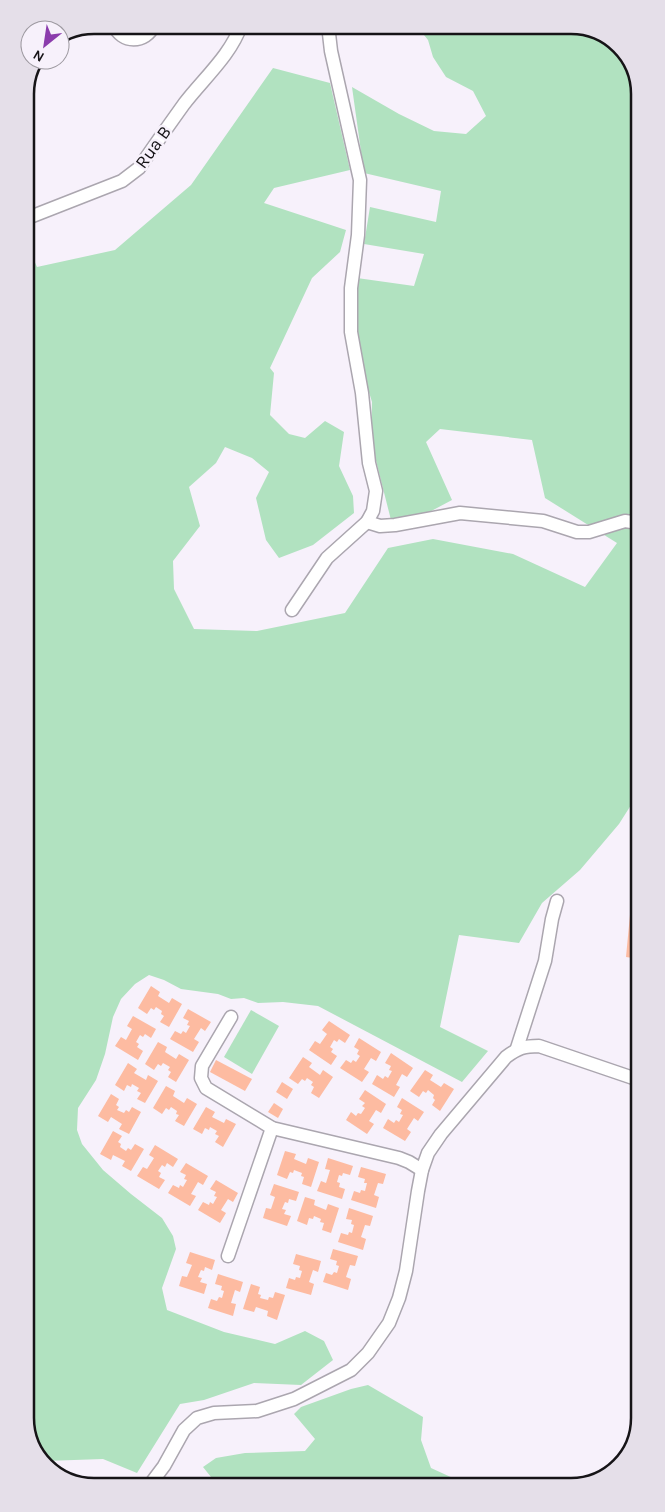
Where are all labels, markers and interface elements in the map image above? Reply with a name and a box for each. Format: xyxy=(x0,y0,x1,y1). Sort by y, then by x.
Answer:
north arrow xyxy=(20,20,70,70)
text: N xyxy=(30,46,47,66)
street label: Rua B xyxy=(130,121,176,173)

